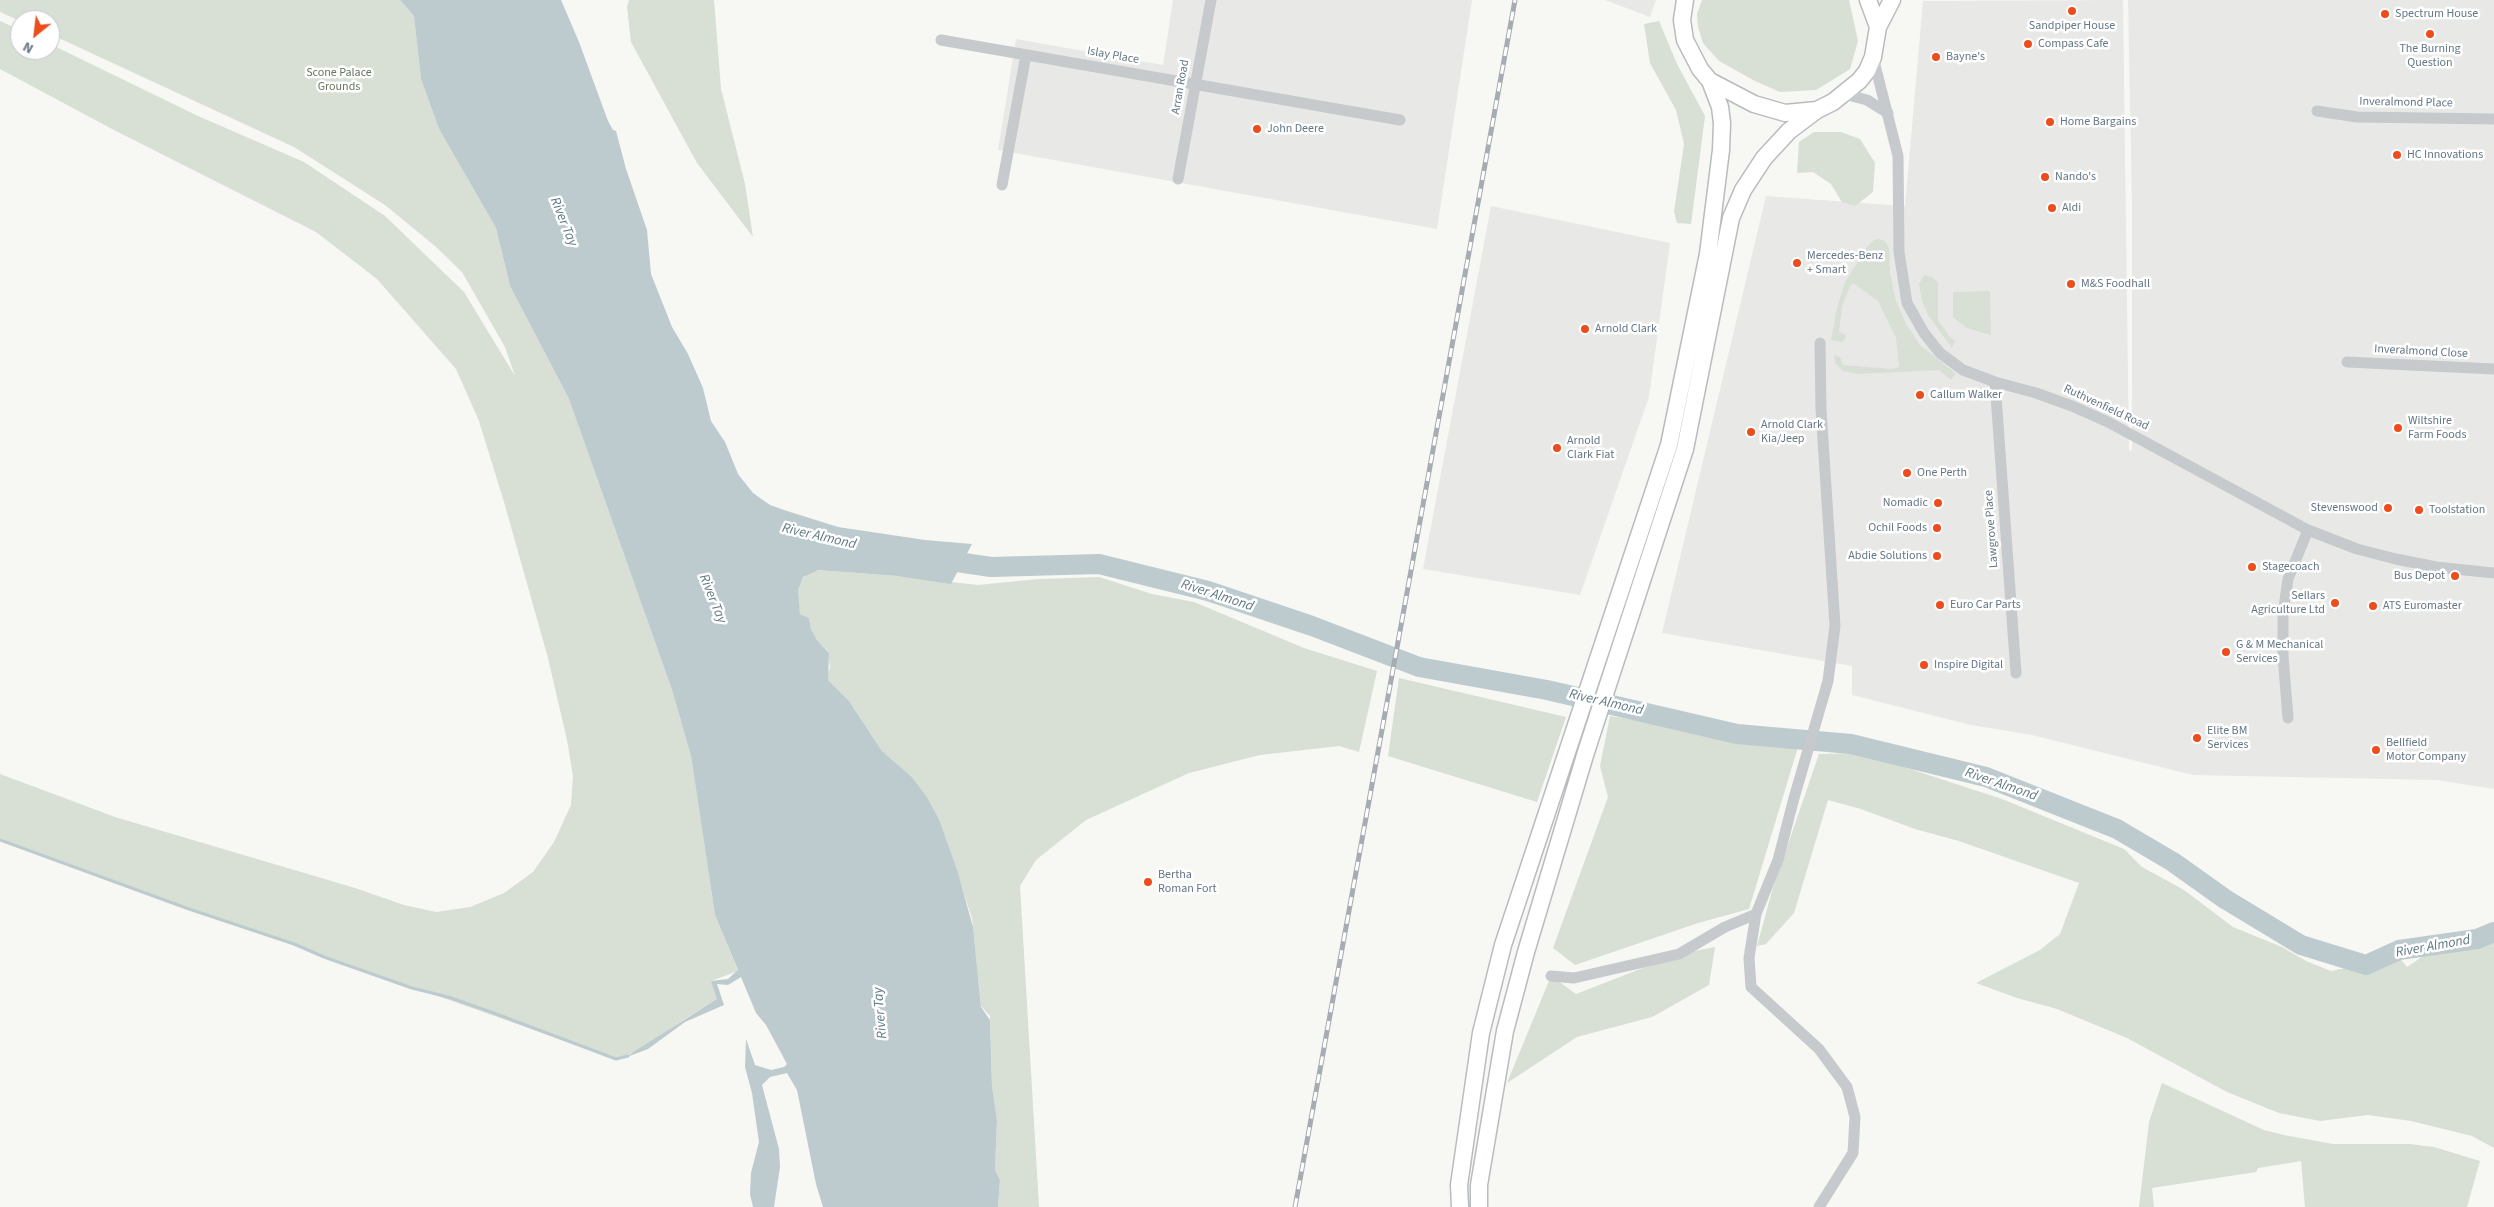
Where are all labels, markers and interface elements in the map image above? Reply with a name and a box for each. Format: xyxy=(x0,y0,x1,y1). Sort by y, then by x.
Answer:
marker: Sandpiper House xyxy=(2066,5,2078,17)
place label: Spectrum House xyxy=(2395,7,2478,21)
marker: Spectrum House xyxy=(2379,8,2391,20)
north arrow xyxy=(10,10,60,60)
place label: Sandpiper House xyxy=(2029,19,2115,33)
marker: The Burning Question xyxy=(2424,28,2436,40)
text: N xyxy=(19,36,37,58)
place label: Compass Cafe xyxy=(2038,37,2109,51)
marker: Compass Cafe xyxy=(2022,38,2034,50)
place label: The Burning Question xyxy=(2399,42,2461,70)
street label: Islay Place xyxy=(1086,44,1140,68)
place label: Bayne's xyxy=(1946,50,1985,64)
marker: Bayne's xyxy=(1930,51,1942,63)
street label: Arran Road xyxy=(1169,59,1193,115)
park label: Scone Palace Grounds xyxy=(306,66,372,94)
street label: Inveralmond Place xyxy=(2359,95,2453,111)
place label: Home Bargains xyxy=(2060,115,2136,129)
marker: Home Bargains xyxy=(2044,116,2056,128)
place label: John Deere xyxy=(1267,122,1324,136)
marker: John Deere xyxy=(1251,123,1263,135)
place label: HC Innovations xyxy=(2407,148,2483,162)
marker: HC Innovations xyxy=(2391,149,2403,161)
place label: Nando's xyxy=(2055,170,2096,184)
marker: Nando's xyxy=(2039,171,2051,183)
water label: River Tay xyxy=(546,195,580,249)
place label: Aldi xyxy=(2062,201,2081,215)
marker: Aldi xyxy=(2046,202,2058,214)
place label: Mercedes-Benz + Smart xyxy=(1807,249,1883,277)
marker: Mercedes-Benz + Smart xyxy=(1791,257,1803,269)
place label: M&S Foodhall xyxy=(2081,277,2150,291)
marker: M&S Foodhall xyxy=(2065,278,2077,290)
place label: Arnold Clark xyxy=(1595,322,1657,336)
marker: Arnold Clark xyxy=(1579,323,1591,335)
street label: Inveralmond Close xyxy=(2374,342,2468,362)
street label: Ruthvenfield Road xyxy=(2061,382,2151,434)
place label: Callum Walker xyxy=(1930,388,2002,402)
marker: Callum Walker xyxy=(1914,389,1926,401)
place label: Wiltshire Farm Foods xyxy=(2408,414,2467,442)
place label: Arnold Clark Kia/Jeep xyxy=(1761,418,1823,446)
marker: Wiltshire Farm Foods xyxy=(2392,422,2404,434)
marker: Arnold Clark Kia/Jeep xyxy=(1745,426,1757,438)
place label: Arnold Clark Fiat xyxy=(1567,434,1614,462)
marker: Arnold Clark Fiat xyxy=(1551,442,1563,454)
place label: One Perth xyxy=(1917,466,1967,480)
marker: One Perth xyxy=(1901,467,1913,479)
street label: Lawgrove Place xyxy=(1982,490,2002,568)
place label: Nomadic xyxy=(1883,496,1928,510)
marker: Nomadic xyxy=(1932,497,1944,509)
place label: Stevenswood xyxy=(2311,501,2378,515)
marker: Stevenswood xyxy=(2382,502,2394,514)
place label: Toolstation xyxy=(2429,503,2485,517)
marker: Toolstation xyxy=(2413,504,2425,516)
water label: River Almond xyxy=(780,520,858,554)
place label: Ochil Foods xyxy=(1868,521,1927,535)
marker: Ochil Foods xyxy=(1931,522,1943,534)
place label: Abdie Solutions xyxy=(1848,549,1927,563)
marker: Abdie Solutions xyxy=(1931,550,1943,562)
place label: Stagecoach xyxy=(2262,560,2319,574)
marker: Stagecoach xyxy=(2246,561,2258,573)
place label: Bus Depot xyxy=(2394,569,2445,583)
marker: Bus Depot xyxy=(2449,570,2461,582)
water label: River Tay xyxy=(695,572,729,626)
water label: River Almond xyxy=(1179,576,1255,616)
place label: Sellars Agriculture Ltd xyxy=(2251,589,2325,617)
marker: Sellars Agriculture Ltd xyxy=(2329,597,2341,609)
place label: Euro Car Parts xyxy=(1950,598,2021,612)
marker: Euro Car Parts xyxy=(1934,599,1946,611)
place label: ATS Euromaster xyxy=(2383,599,2462,613)
marker: ATS Euromaster xyxy=(2367,600,2379,612)
place label: G & M Mechanical Services xyxy=(2236,638,2323,666)
marker: G & M Mechanical Services xyxy=(2220,646,2232,658)
place label: Inspire Digital xyxy=(1934,658,2003,672)
marker: Inspire Digital xyxy=(1918,659,1930,671)
water label: River Almond xyxy=(1567,686,1645,720)
place label: Elite BM Services xyxy=(2207,724,2249,752)
marker: Elite BM Services xyxy=(2191,732,2203,744)
place label: Bellfield Motor Company xyxy=(2386,736,2466,764)
marker: Bellfield Motor Company xyxy=(2370,744,2382,756)
water label: River Almond xyxy=(1963,765,2039,805)
place label: Bertha Roman Fort xyxy=(1158,868,1217,896)
marker: Bertha Roman Fort xyxy=(1142,876,1154,888)
water label: River Almond xyxy=(2394,932,2472,962)
water label: River Tay xyxy=(870,987,892,1039)

